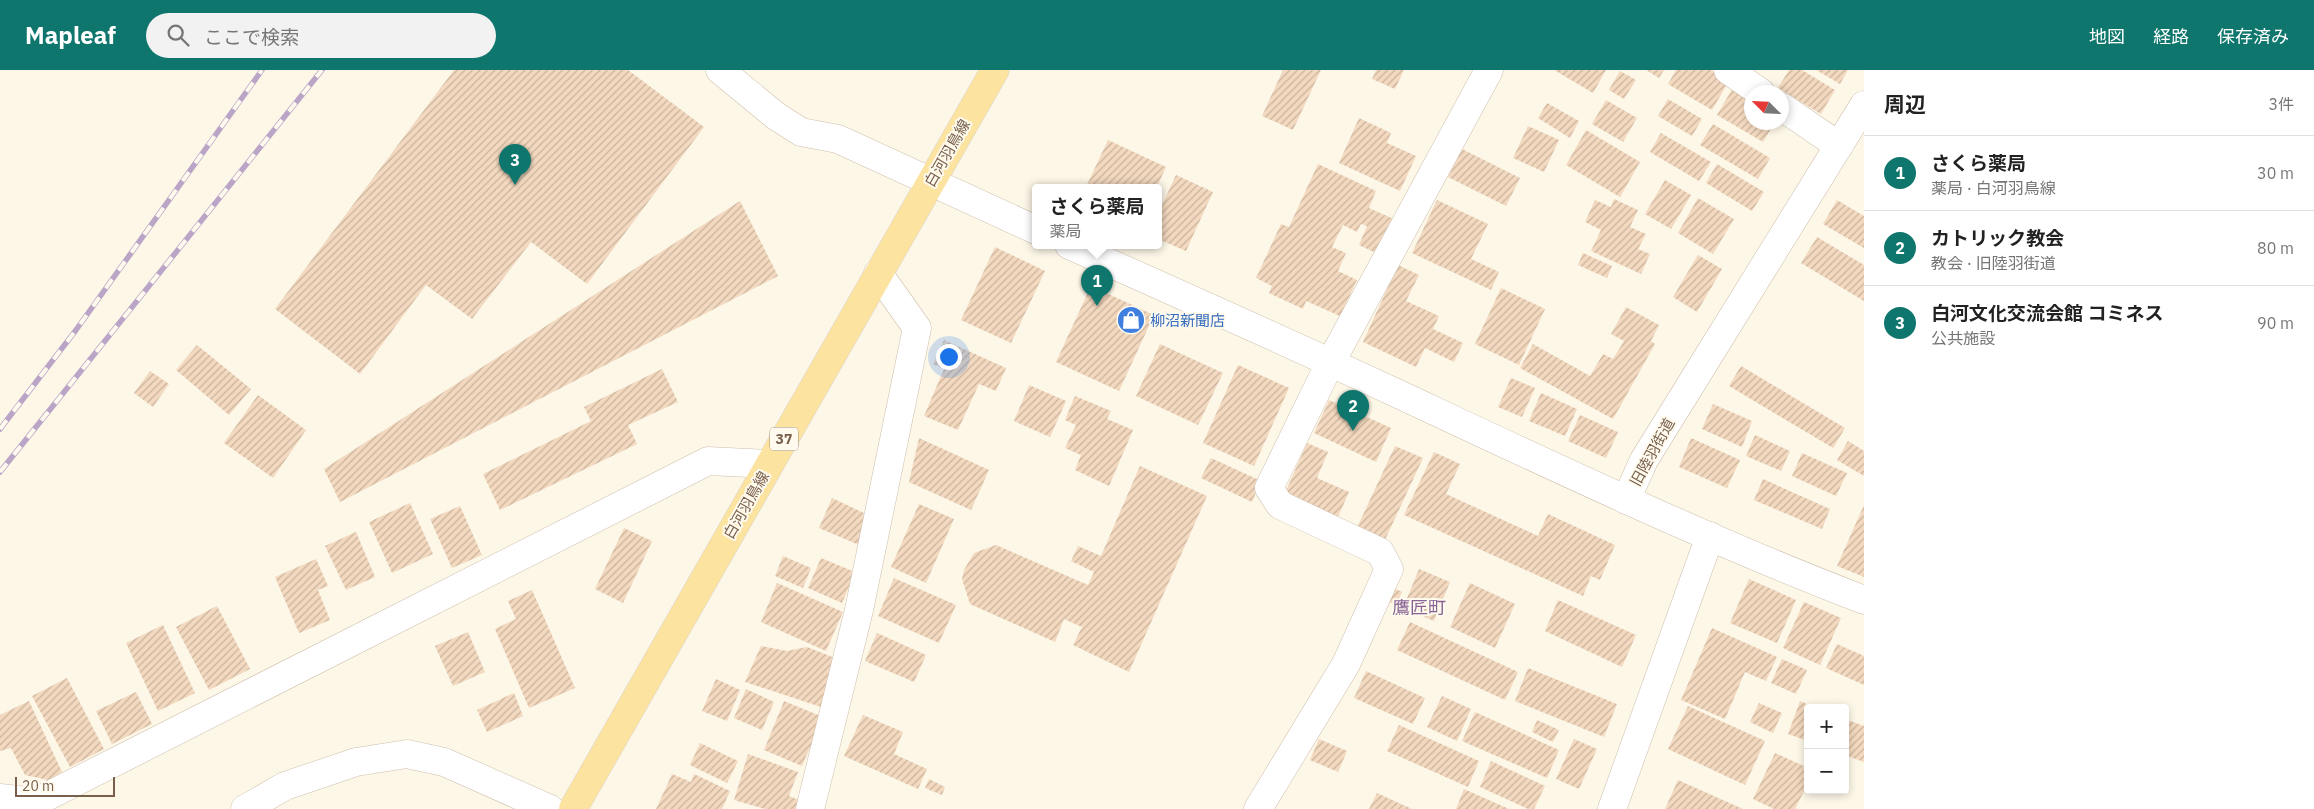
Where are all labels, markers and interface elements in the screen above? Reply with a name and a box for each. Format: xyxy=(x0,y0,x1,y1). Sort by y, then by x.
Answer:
search box xyxy=(146,13,496,58)
text: Mapleaf xyxy=(25,19,116,51)
icon: search xyxy=(164,21,192,49)
text: ここで検索 xyxy=(204,25,299,49)
text: 地図 xyxy=(2089,25,2125,48)
text: 経路 xyxy=(2153,25,2189,48)
text: 保存済み xyxy=(2217,25,2289,48)
north arrow xyxy=(1744,85,1789,130)
text: 周辺 xyxy=(1884,90,1926,118)
text: 3件 xyxy=(2268,94,2294,114)
street label: 白河羽鳥線 xyxy=(920,116,974,190)
pin: 3 xyxy=(499,144,531,185)
text: さくら薬局 xyxy=(1931,151,2026,175)
text: 1 xyxy=(1895,163,1905,183)
text: 30 m xyxy=(2257,163,2294,183)
text: 薬局 · 白河羽鳥線 xyxy=(1931,178,2056,198)
popup xyxy=(1032,184,1162,249)
text: さくら薬局 xyxy=(1049,194,1145,218)
text: 薬局 xyxy=(1049,221,1082,241)
text: カトリック教会 xyxy=(1931,226,2064,250)
text: 2 xyxy=(1895,238,1905,258)
text: 80 m xyxy=(2257,238,2294,258)
text: 教会 · 旧陸羽街道 xyxy=(1931,253,2056,273)
pin: 1 xyxy=(1081,265,1113,306)
text: 白河文化交流会館 コミネス xyxy=(1931,301,2164,325)
shop icon: 柳沼新聞店 xyxy=(1116,305,1146,335)
place label: 柳沼新聞店 xyxy=(1150,311,1225,330)
text: 3 xyxy=(1895,313,1905,333)
text: 90 m xyxy=(2257,313,2294,333)
text: 公共施設 xyxy=(1931,328,1995,348)
your location xyxy=(936,344,962,370)
pin: 2 xyxy=(1337,390,1369,431)
street label: 旧陸羽街道 xyxy=(1626,415,1678,489)
road number: 37 xyxy=(770,428,798,450)
street label: 白河羽鳥線 xyxy=(719,468,773,542)
district label: 鷹匠町 xyxy=(1392,596,1446,619)
map controls xyxy=(1804,704,1849,794)
button: + xyxy=(1804,704,1849,749)
button: − xyxy=(1804,749,1849,794)
scale bar xyxy=(15,774,115,797)
text: 20 m xyxy=(22,777,54,795)

